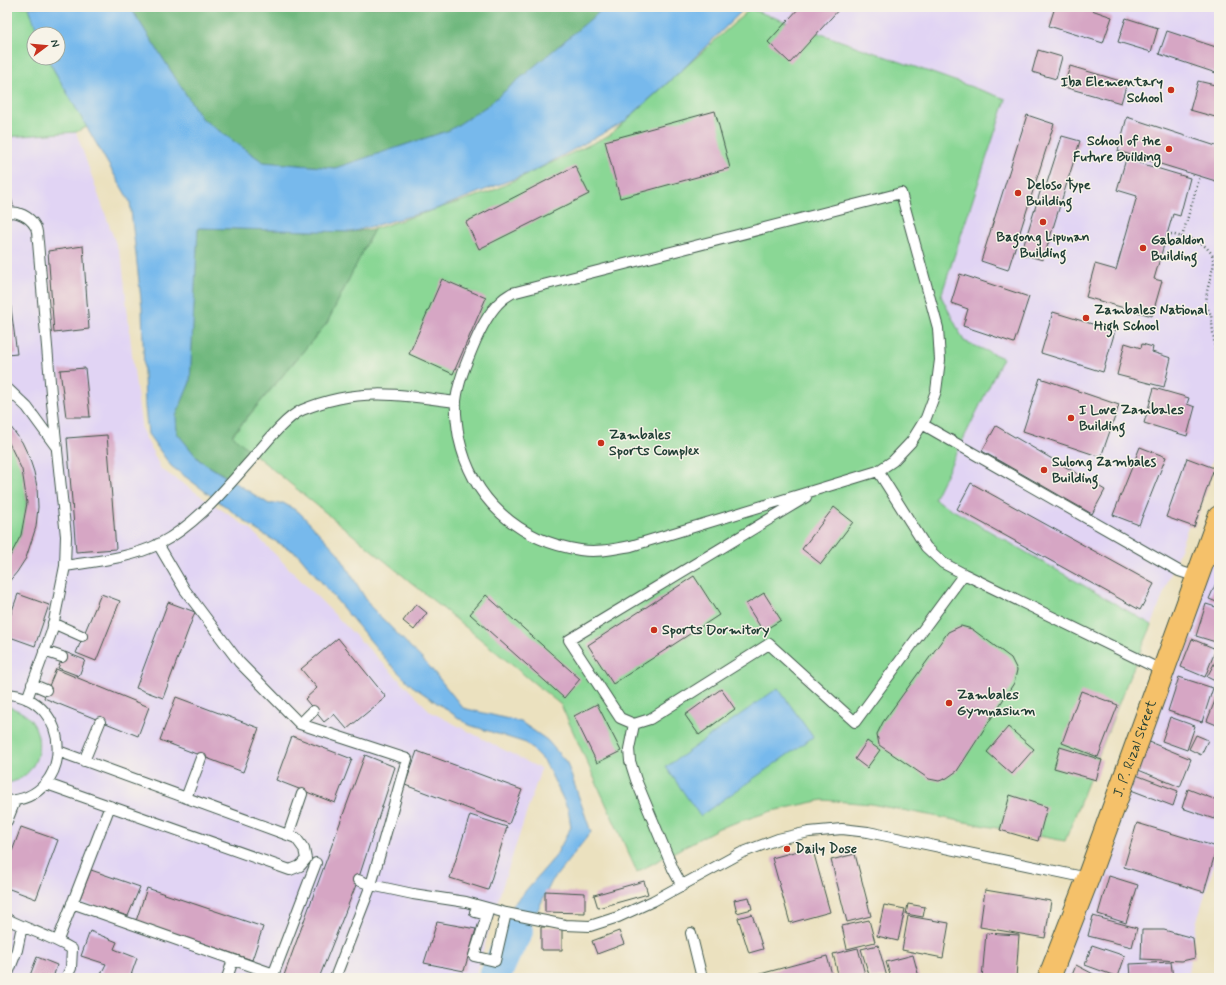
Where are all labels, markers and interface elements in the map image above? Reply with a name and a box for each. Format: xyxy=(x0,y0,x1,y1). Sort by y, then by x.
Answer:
north arrow xyxy=(26,26,66,66)
text: N xyxy=(47,38,62,49)
place label: Iba Elementary School xyxy=(1061,73,1164,107)
marker: Iba Elementary School xyxy=(1166,85,1176,95)
place label: School of the Future Building xyxy=(1073,132,1161,168)
marker: School of the Future Building xyxy=(1164,144,1174,154)
place label: Deloso Type Building xyxy=(1026,176,1091,213)
marker: Deloso Type Building xyxy=(1013,188,1023,198)
marker: Bagong Lipunan Building xyxy=(1038,217,1048,227)
place label: Bagong Lipunan Building xyxy=(996,228,1090,265)
place label: Gabaldon Building xyxy=(1151,231,1205,268)
marker: Gabaldon Building xyxy=(1138,243,1148,253)
place label: Zambales National High School xyxy=(1094,301,1208,338)
marker: Zambales National High School xyxy=(1081,313,1091,323)
place label: I Love Zambales Building xyxy=(1079,401,1184,438)
marker: I Love Zambales Building xyxy=(1066,413,1076,423)
place label: Zambales Sports Complex xyxy=(609,426,700,460)
marker: Zambales Sports Complex xyxy=(596,438,606,448)
place label: Sulong Zambales Building xyxy=(1052,453,1157,490)
marker: Sulong Zambales Building xyxy=(1039,465,1049,475)
place label: Sports Dormitory xyxy=(662,621,769,639)
marker: Sports Dormitory xyxy=(649,625,659,635)
place label: Zambales Gymnasium xyxy=(957,686,1035,720)
street label: J. P. Rizal Street xyxy=(1109,697,1161,800)
marker: Zambales Gymnasium xyxy=(944,698,954,708)
place label: Daily Dose xyxy=(795,840,857,858)
marker: Daily Dose xyxy=(782,844,792,854)

